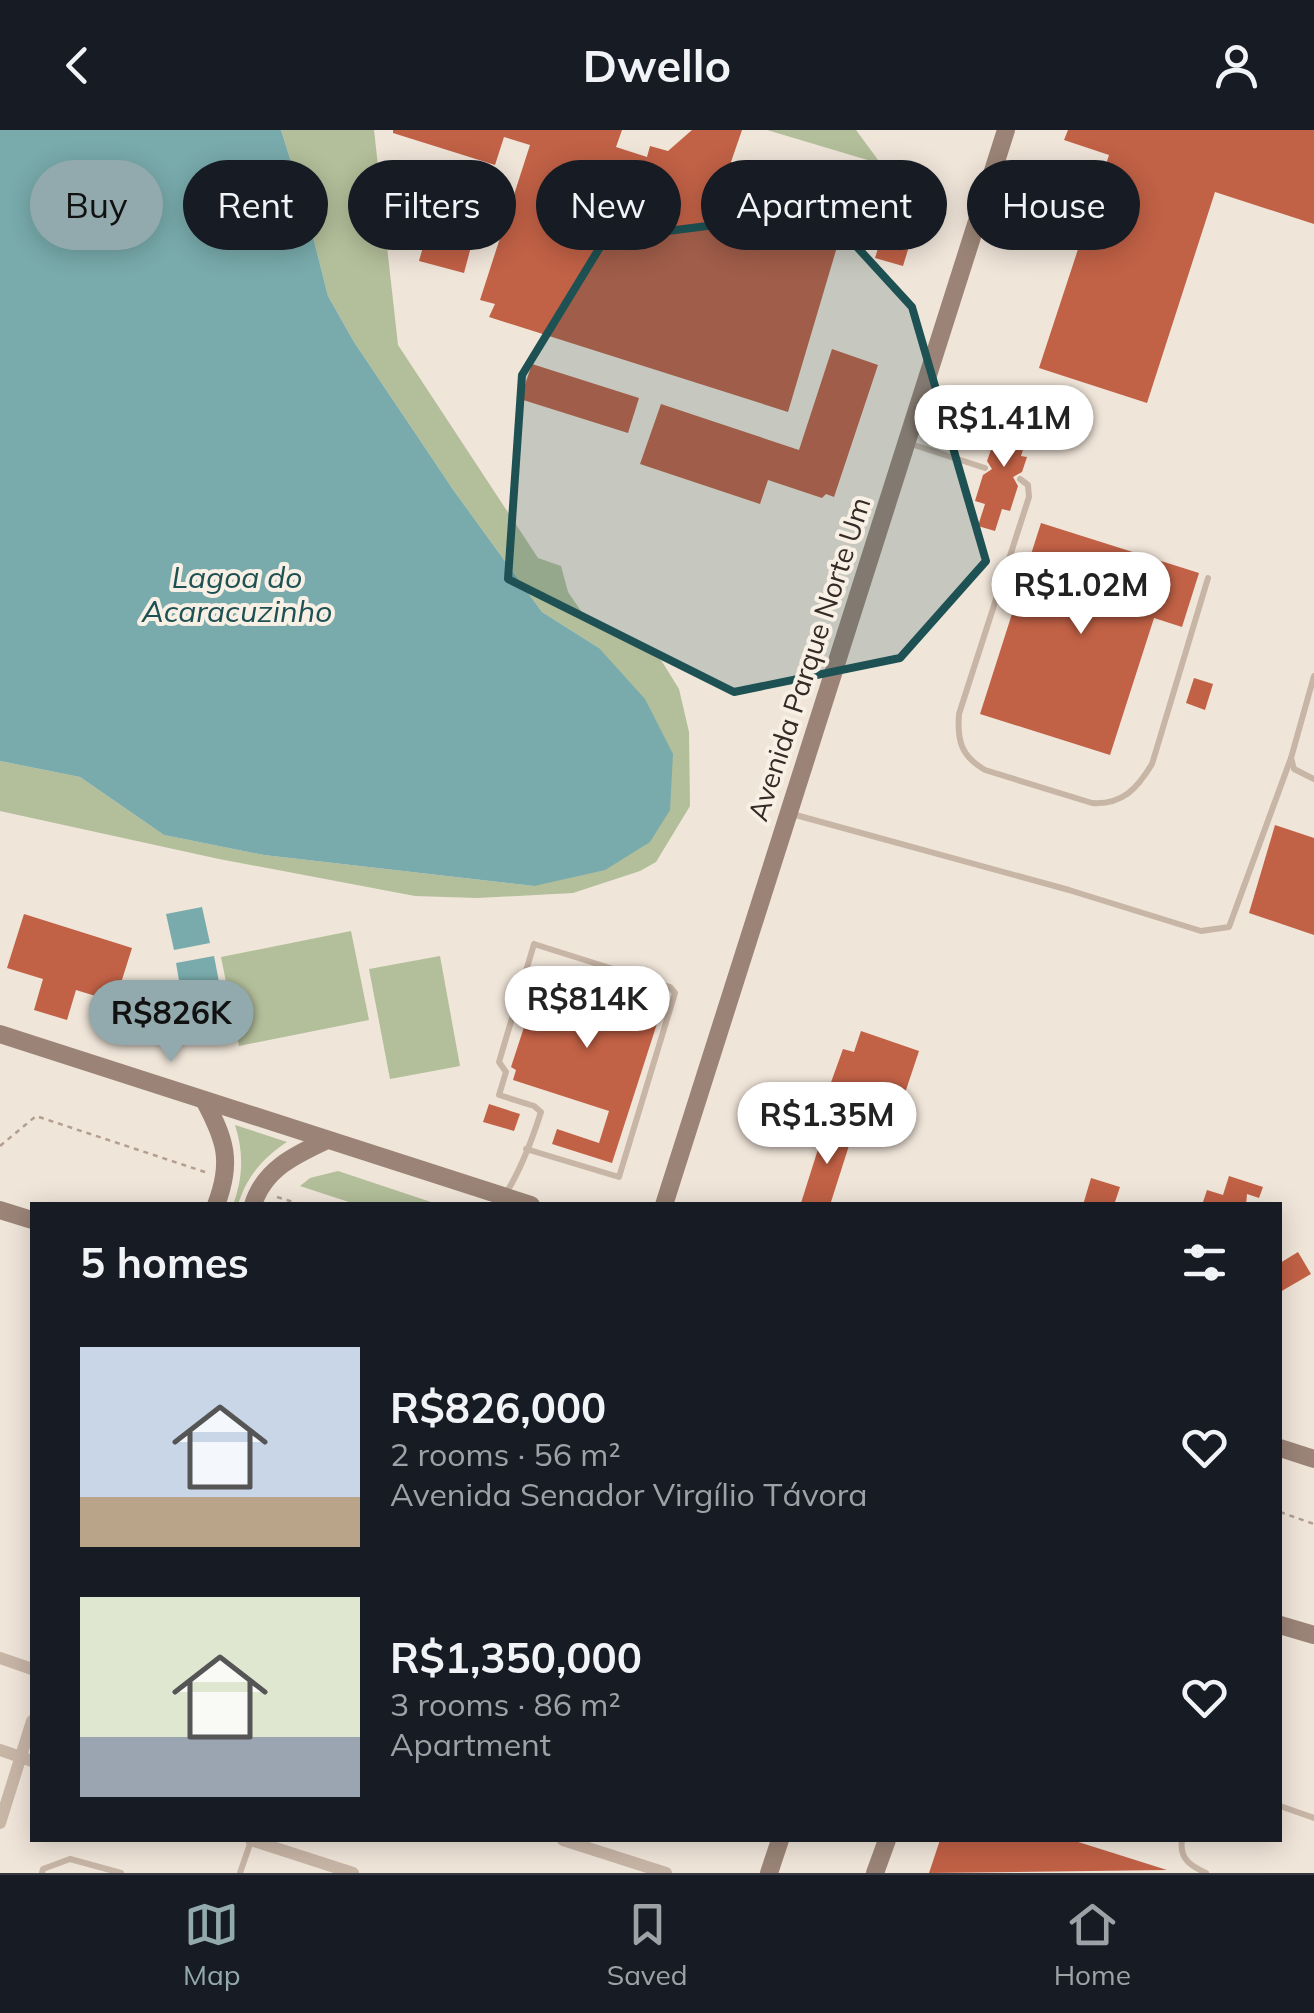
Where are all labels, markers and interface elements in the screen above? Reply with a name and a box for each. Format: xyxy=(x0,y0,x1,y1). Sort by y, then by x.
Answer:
text: Dwello xyxy=(583,37,731,93)
icon: back xyxy=(50,38,105,93)
icon: person xyxy=(1209,38,1264,93)
chip: Buy xyxy=(30,160,163,250)
chip: Rent xyxy=(183,160,328,250)
chip: Filters xyxy=(348,160,516,250)
chip: New xyxy=(536,160,681,250)
chip: Apartment xyxy=(701,160,947,250)
chip: House xyxy=(967,160,1140,250)
pin: R$1.41M xyxy=(912,385,1096,470)
text: R$1.41M xyxy=(936,397,1072,437)
street label: Avenida Parque Norte Um xyxy=(740,492,877,825)
pin: R$1.02M xyxy=(989,552,1173,637)
water label: Lagoa do Acaracuzinho xyxy=(141,558,332,630)
text: R$1.02M xyxy=(1013,564,1149,604)
pin: R$814K xyxy=(506,966,668,1051)
text: R$814K xyxy=(527,978,647,1018)
pin: R$826K xyxy=(90,980,252,1065)
text: R$826K xyxy=(111,992,231,1032)
pin: R$1.35M xyxy=(735,1082,919,1167)
text: R$1.35M xyxy=(759,1094,895,1134)
icon: filters xyxy=(1177,1235,1232,1290)
text: 5 homes xyxy=(80,1236,249,1289)
text: R$826,000 xyxy=(390,1381,606,1434)
icon: home xyxy=(160,1387,280,1507)
icon: heart xyxy=(1177,1420,1232,1475)
text: 2 rooms · 56 m² xyxy=(390,1434,621,1474)
text: Avenida Senador Virgílio Távora xyxy=(390,1474,867,1514)
text: R$1,350,000 xyxy=(390,1631,642,1684)
icon: home xyxy=(160,1637,280,1757)
icon: heart xyxy=(1177,1670,1232,1725)
text: 3 rooms · 86 m² xyxy=(390,1684,621,1724)
text: Apartment xyxy=(390,1724,551,1764)
tab: Map xyxy=(183,1897,241,1992)
tab: Saved xyxy=(607,1897,688,1992)
tab: Home xyxy=(1054,1897,1131,1992)

